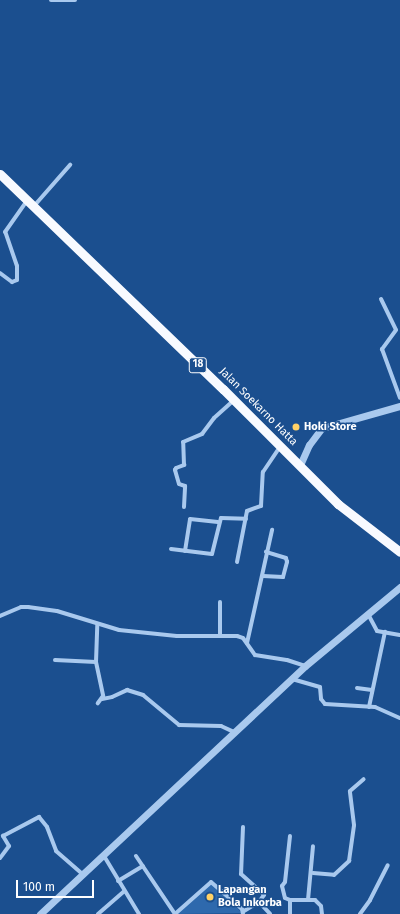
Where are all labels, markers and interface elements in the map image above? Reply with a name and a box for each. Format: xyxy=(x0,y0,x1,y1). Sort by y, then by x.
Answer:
road number: 18 xyxy=(188,357,208,373)
street label: Jalan Soekarno Hatta xyxy=(216,365,300,449)
place label: Hoki Store xyxy=(304,420,356,434)
marker: Hoki Store xyxy=(291,422,301,432)
scale bar xyxy=(18,872,96,898)
text: 100 m xyxy=(23,880,55,894)
place label: Lapangan Bola Inkorba xyxy=(218,884,282,910)
marker: Lapangan Bola Inkorba xyxy=(205,892,215,902)

